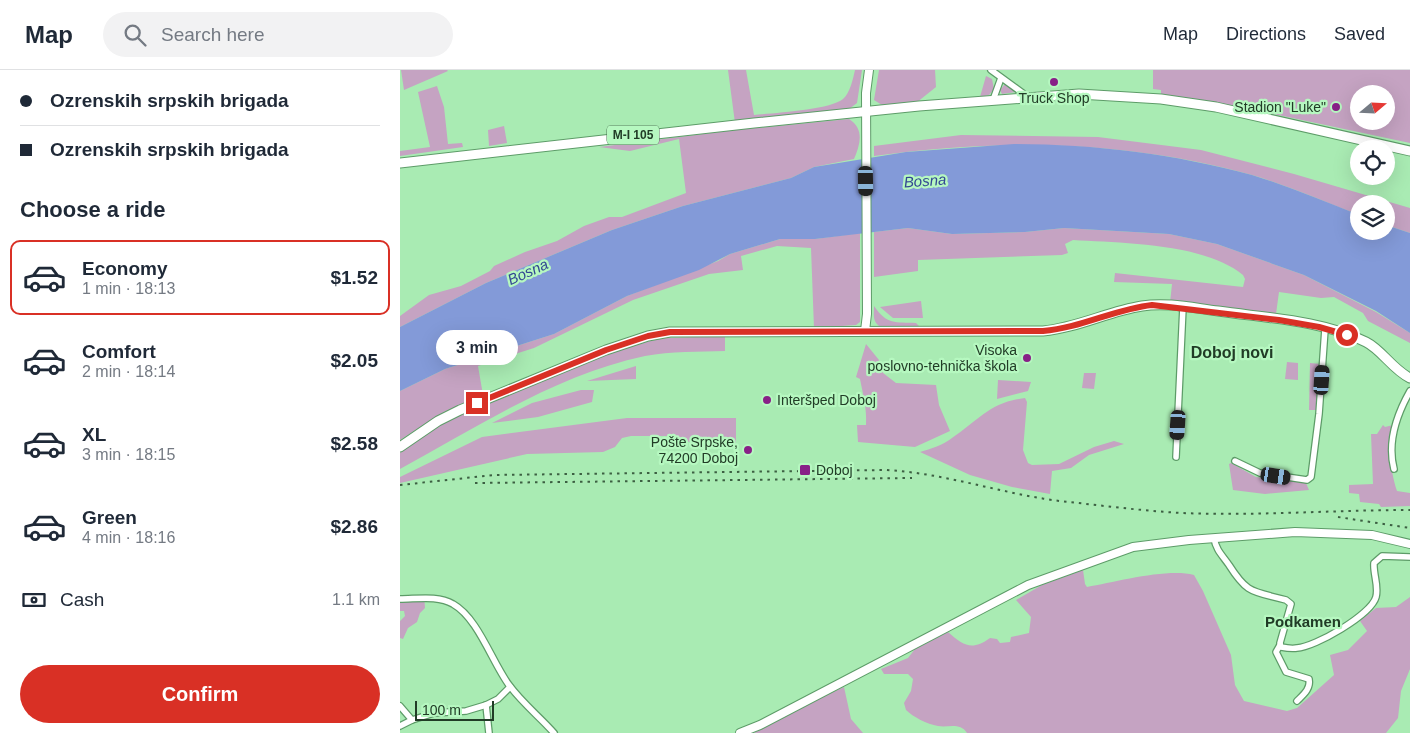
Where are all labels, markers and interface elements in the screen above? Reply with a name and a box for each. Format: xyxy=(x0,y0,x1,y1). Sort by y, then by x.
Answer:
search box xyxy=(103,12,453,57)
text: Map xyxy=(25,21,73,48)
icon: search xyxy=(121,21,149,49)
text: Search here xyxy=(161,24,265,45)
text: Map xyxy=(1163,24,1198,44)
text: Directions xyxy=(1226,24,1306,44)
text: Saved xyxy=(1334,24,1385,44)
marker: Truck Shop xyxy=(1048,76,1060,88)
north arrow xyxy=(1350,85,1395,130)
map controls xyxy=(1350,85,1395,240)
text: Ozrenskih srpskih brigada xyxy=(50,90,289,111)
place label: Truck Shop xyxy=(1018,90,1090,106)
place label: Stadion "Luke" xyxy=(1234,99,1326,115)
marker: Stadion "Luke" xyxy=(1330,101,1342,113)
road number: M-I 105 xyxy=(607,126,659,144)
text: Ozrenskih srpskih brigada xyxy=(50,139,289,160)
button: locate xyxy=(1350,140,1395,185)
car xyxy=(858,166,873,196)
water label: Bosna xyxy=(903,171,947,190)
button: layers xyxy=(1350,195,1395,240)
text: Choose a ride xyxy=(20,197,165,222)
icon: car xyxy=(22,255,67,300)
water label: Bosna xyxy=(505,255,551,288)
text: Economy xyxy=(82,258,168,279)
text: $1.52 xyxy=(330,267,378,288)
text: 1 min · 18:13 xyxy=(82,280,175,297)
route start xyxy=(1336,324,1358,346)
callout: 3 min xyxy=(436,330,518,366)
icon: car xyxy=(22,338,67,383)
text: 3 min xyxy=(456,339,498,356)
text: Comfort xyxy=(82,341,156,362)
place label: Visoka poslovno-tehnička škola xyxy=(868,342,1017,374)
district label: Doboj novi xyxy=(1191,344,1273,361)
text: $2.05 xyxy=(330,350,378,371)
marker: Visoka poslovno-tehnička škola xyxy=(1021,352,1033,364)
text: 2 min · 18:14 xyxy=(82,363,175,380)
car xyxy=(1313,365,1330,395)
route end xyxy=(466,392,488,414)
place label: Interšped Doboj xyxy=(777,392,876,408)
marker: Interšped Doboj xyxy=(761,394,773,406)
car xyxy=(1169,410,1186,440)
icon: car xyxy=(22,421,67,466)
text: XL xyxy=(82,424,106,445)
text: $2.58 xyxy=(330,433,378,454)
place label: Pošte Srpske, 74200 Doboj xyxy=(651,434,738,466)
marker: Pošte Srpske, 74200 Doboj xyxy=(742,444,754,456)
text: 3 min · 18:15 xyxy=(82,446,175,463)
place label: Doboj xyxy=(816,462,853,478)
marker: Doboj xyxy=(798,463,812,477)
car xyxy=(1260,466,1291,486)
icon: car xyxy=(22,504,67,549)
text: Green xyxy=(82,507,137,528)
text: $2.86 xyxy=(330,516,378,537)
text: 4 min · 18:16 xyxy=(82,529,175,546)
icon: cash xyxy=(20,586,48,614)
text: Cash xyxy=(60,589,104,610)
text: 1.1 km xyxy=(332,591,380,608)
district label: Podkamen xyxy=(1265,613,1341,630)
button: Confirm xyxy=(20,665,380,723)
scale bar xyxy=(415,698,494,721)
text: 100 m xyxy=(422,702,461,718)

